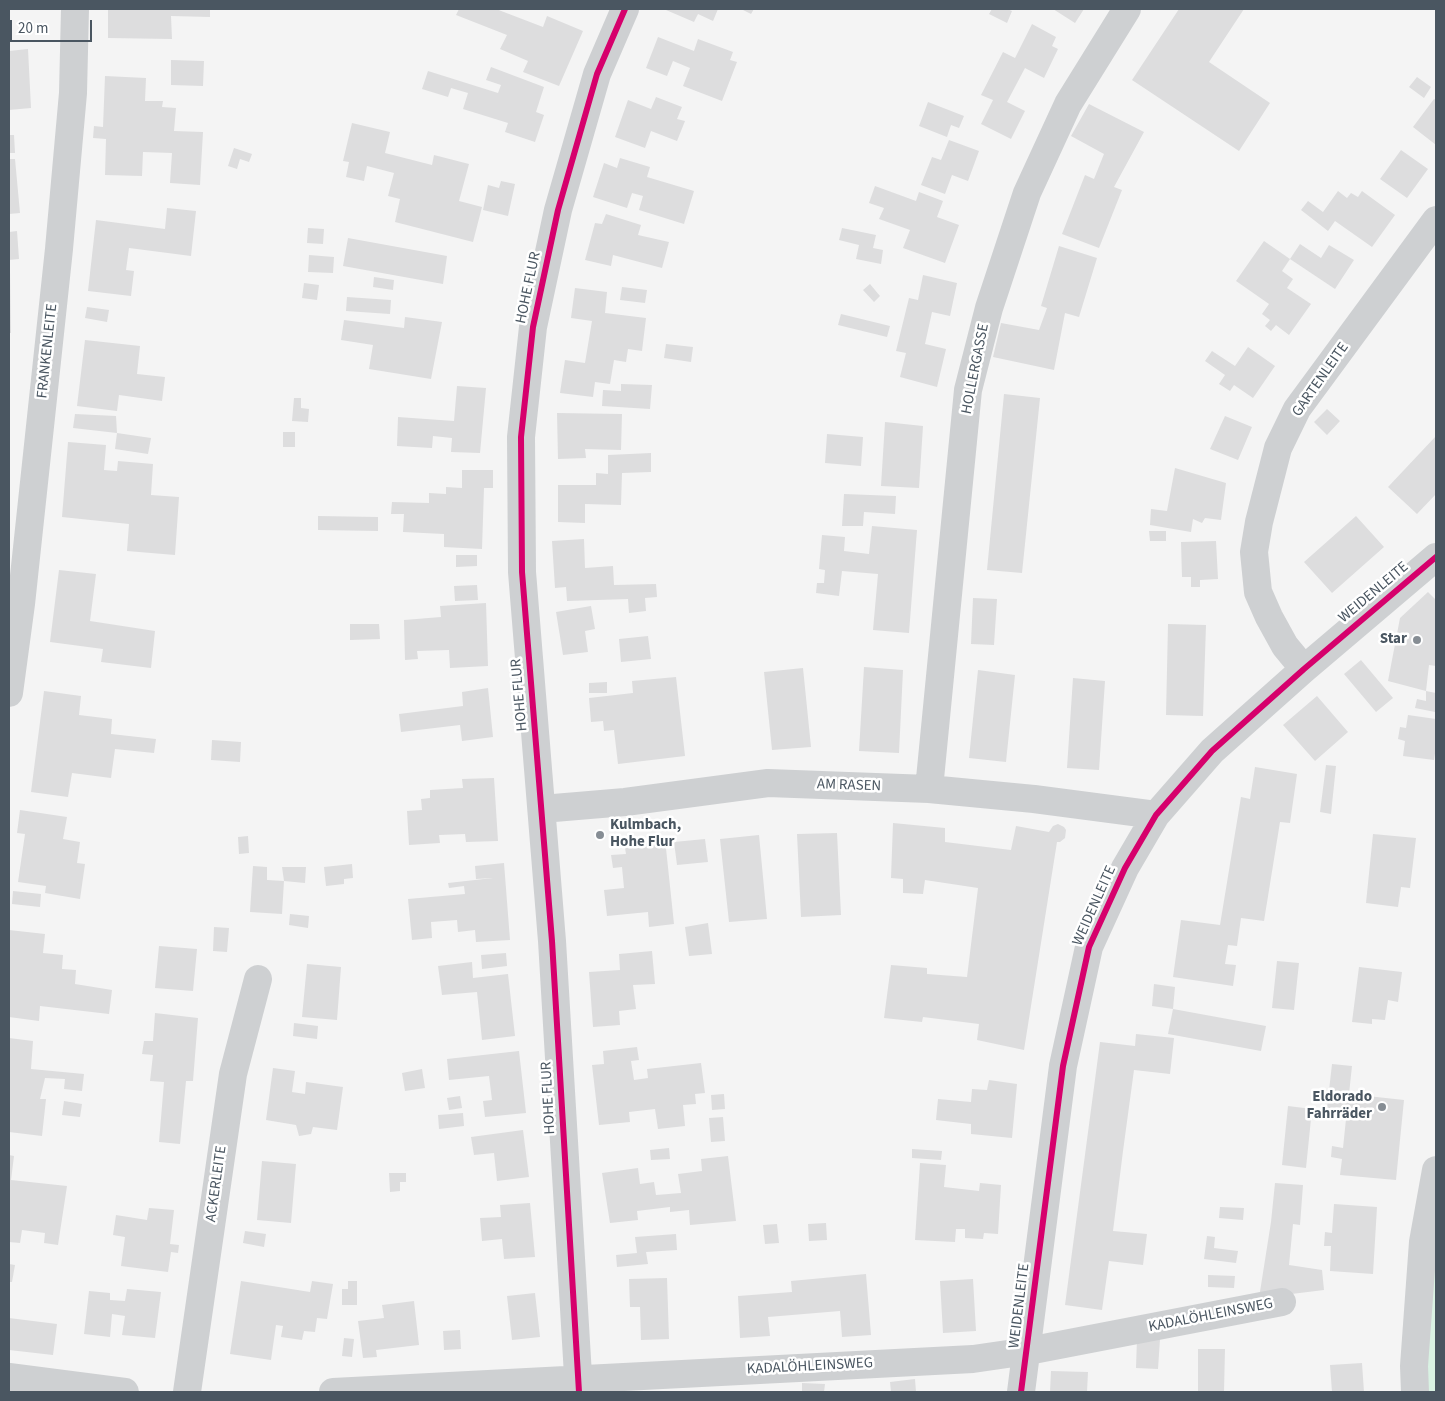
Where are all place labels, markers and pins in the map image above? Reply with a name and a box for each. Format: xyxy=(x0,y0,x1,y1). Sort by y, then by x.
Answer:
place label: Star xyxy=(1380,631,1407,649)
marker: Star xyxy=(1411,634,1423,646)
place label: Kulmbach, Hohe Flur xyxy=(610,817,681,852)
marker: Kulmbach, Hohe Flur xyxy=(594,829,606,841)
place label: Eldorado Fahrräder xyxy=(1306,1089,1372,1124)
marker: Eldorado Fahrräder xyxy=(1376,1101,1388,1113)

